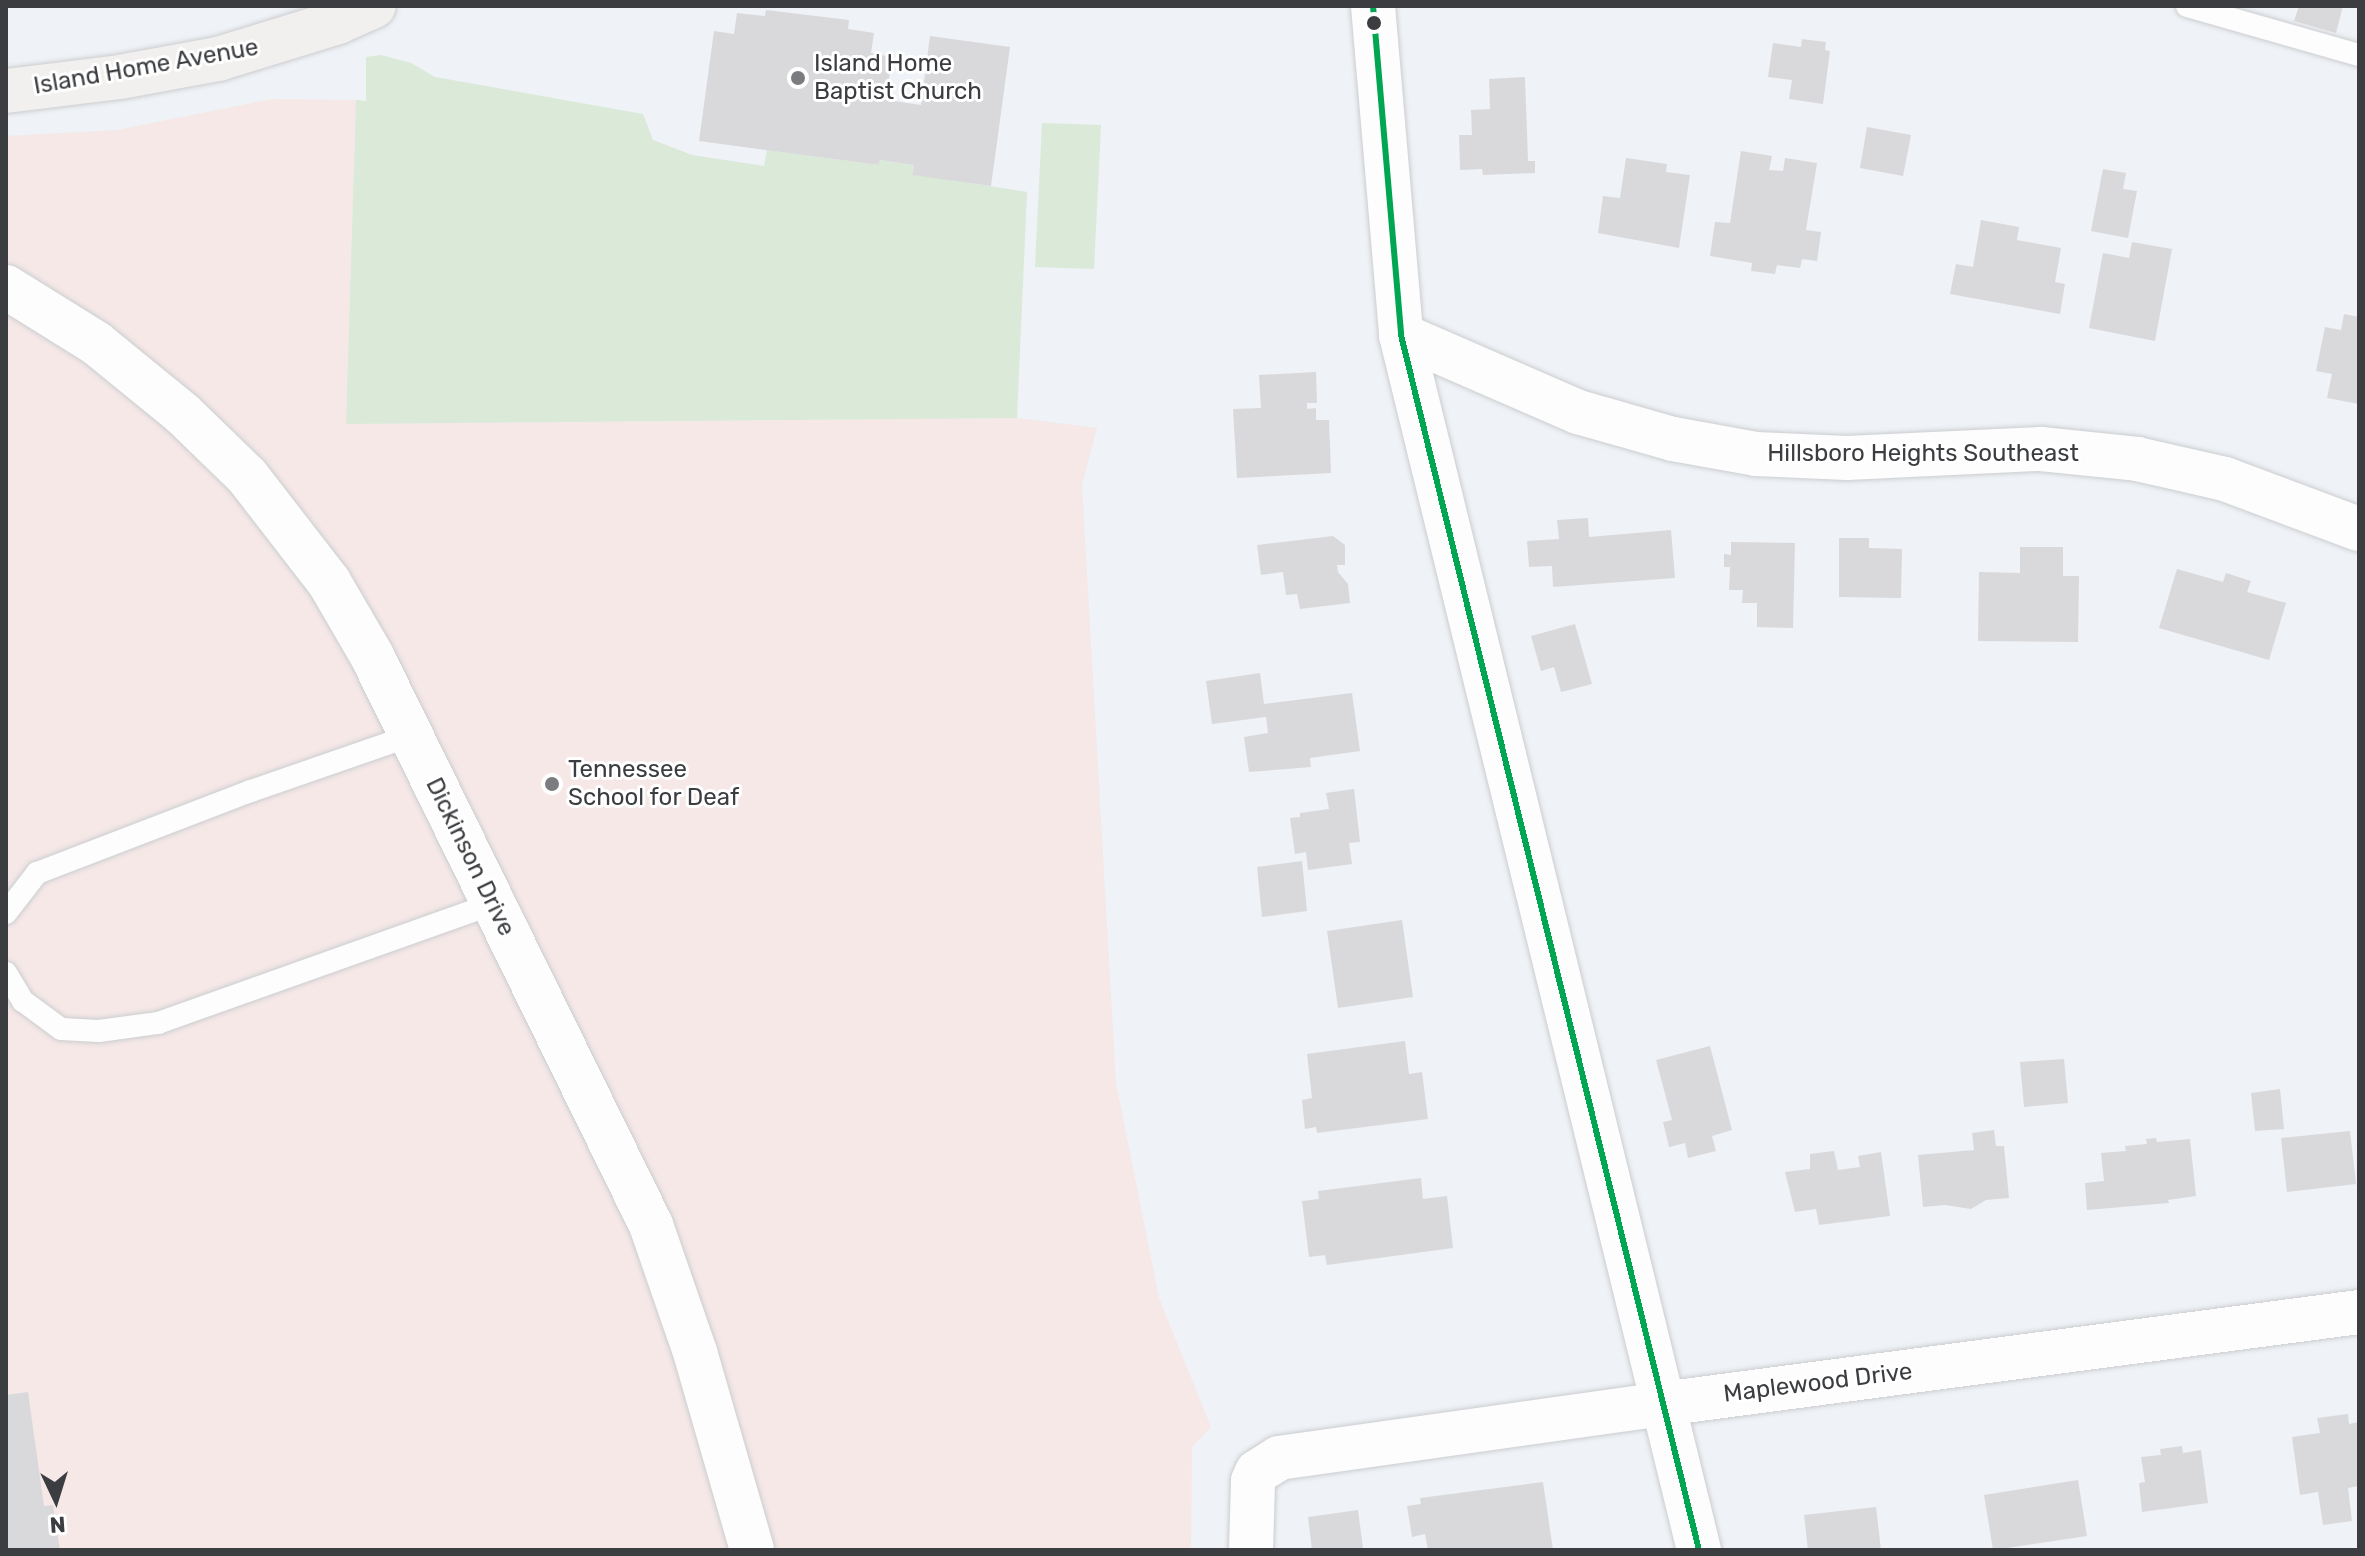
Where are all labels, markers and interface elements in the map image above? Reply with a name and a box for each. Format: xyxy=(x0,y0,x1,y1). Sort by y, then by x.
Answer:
unlabelled marker xyxy=(1366,15,1382,31)
street label: Island Home Avenue xyxy=(31,33,261,101)
place label: Island Home Baptist Church xyxy=(814,50,982,106)
marker: Island Home Baptist Church xyxy=(789,69,807,87)
street label: Hillsboro Heights Southeast xyxy=(1767,440,2079,468)
place label: Tennessee School for Deaf xyxy=(568,756,740,812)
street label: Dickinson Drive xyxy=(419,773,521,941)
marker: Tennessee School for Deaf xyxy=(543,775,561,793)
street label: Maplewood Drive xyxy=(1722,1357,1914,1409)
north arrow xyxy=(16,1460,96,1540)
text: N xyxy=(49,1510,67,1538)

